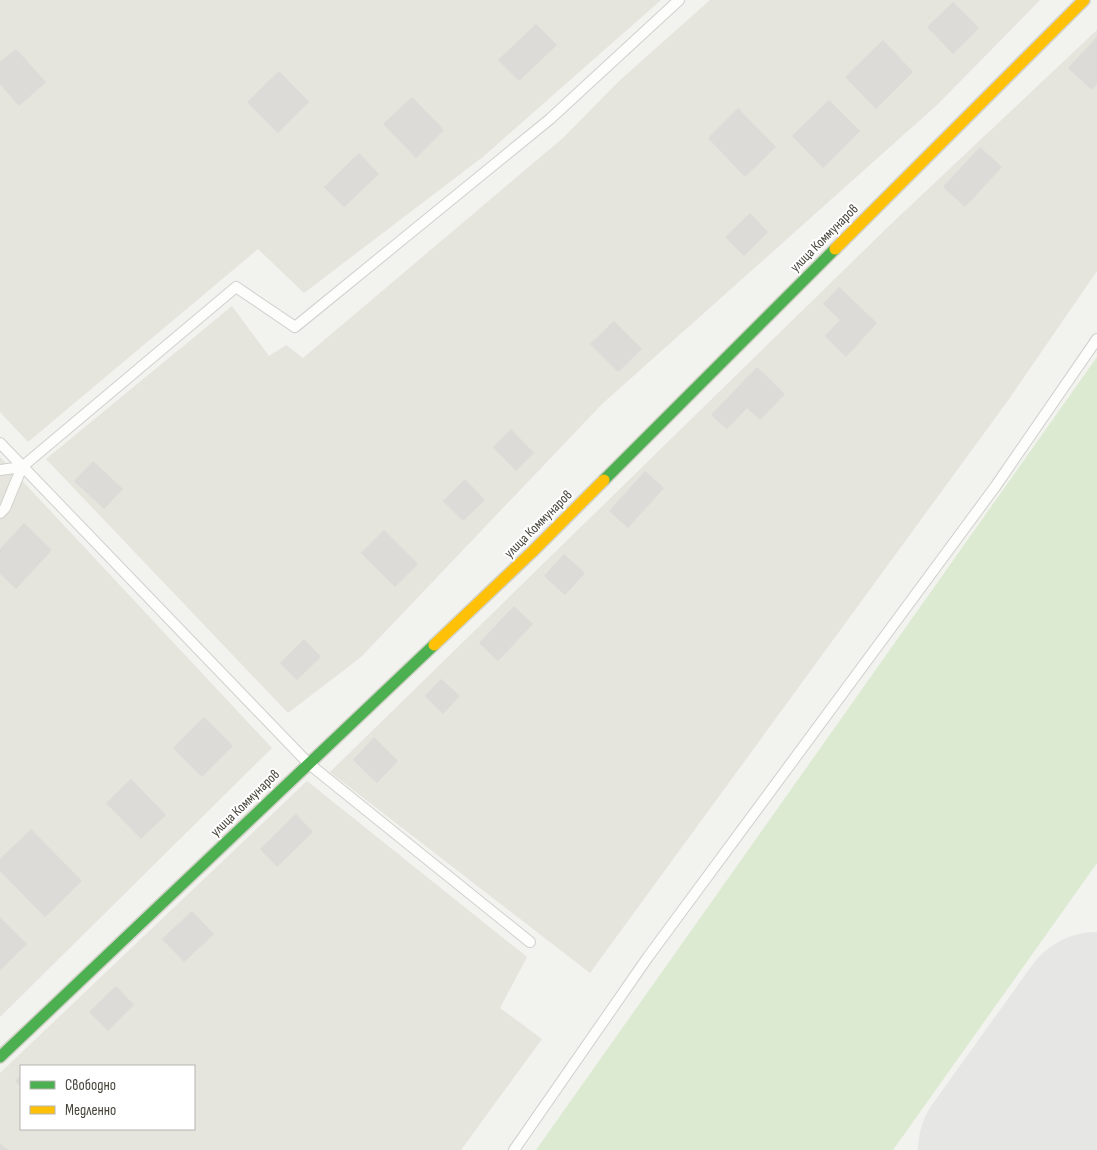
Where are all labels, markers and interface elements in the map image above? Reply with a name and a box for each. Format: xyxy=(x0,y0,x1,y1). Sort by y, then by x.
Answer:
street label: улица Коммунаров xyxy=(786,200,862,276)
street label: улица Коммунаров xyxy=(500,486,576,562)
street label: улица Коммунаров xyxy=(207,766,283,840)
legend xyxy=(20,1065,195,1130)
text: Свободно xyxy=(65,1076,116,1095)
text: Медленно xyxy=(65,1101,116,1120)

